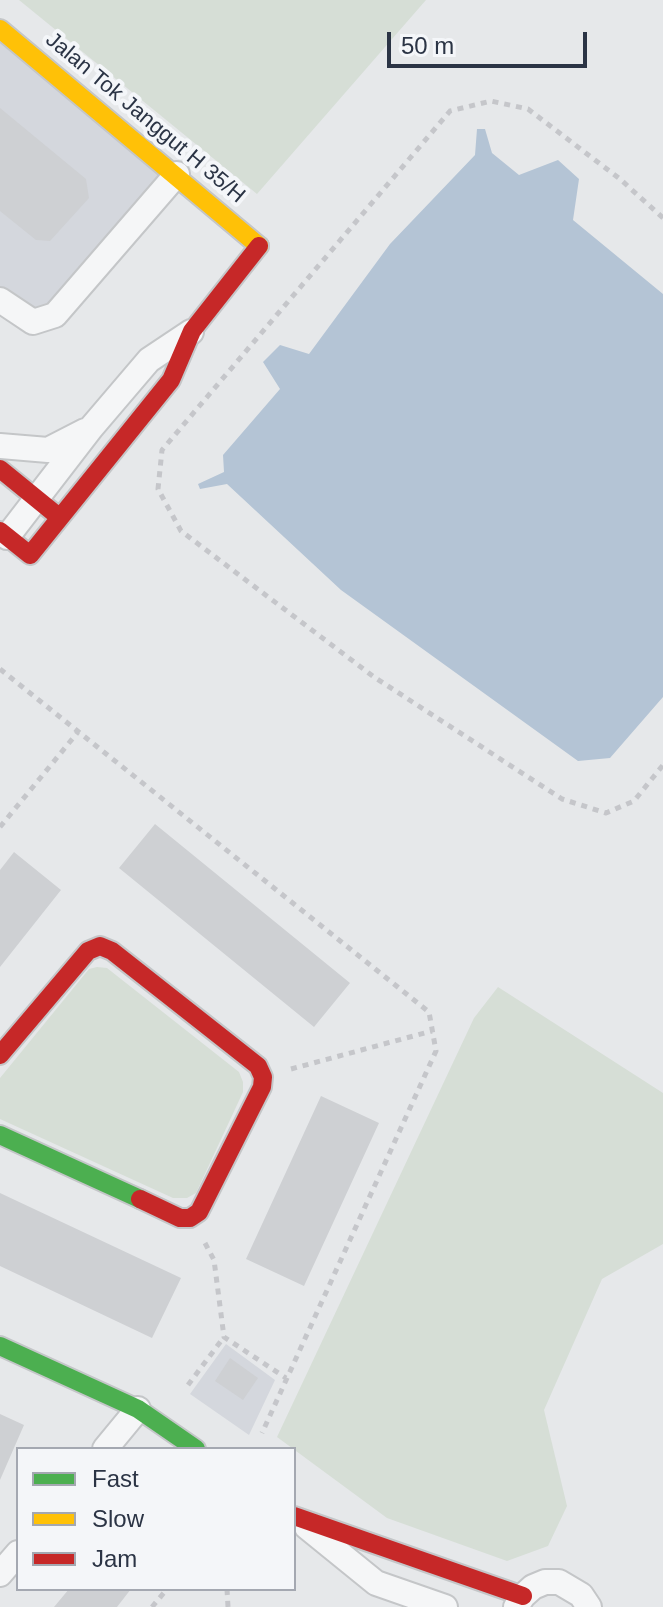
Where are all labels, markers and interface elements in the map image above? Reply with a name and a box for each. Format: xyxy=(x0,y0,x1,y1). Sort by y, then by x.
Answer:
scale bar xyxy=(391,16,591,66)
street label: Jalan Tok Janggut H 35/H xyxy=(40,27,250,209)
text: 50 m xyxy=(401,32,454,59)
legend xyxy=(16,1447,296,1591)
text: Fast xyxy=(92,1465,139,1492)
text: Slow xyxy=(92,1505,144,1532)
text: Jam xyxy=(92,1545,137,1572)

